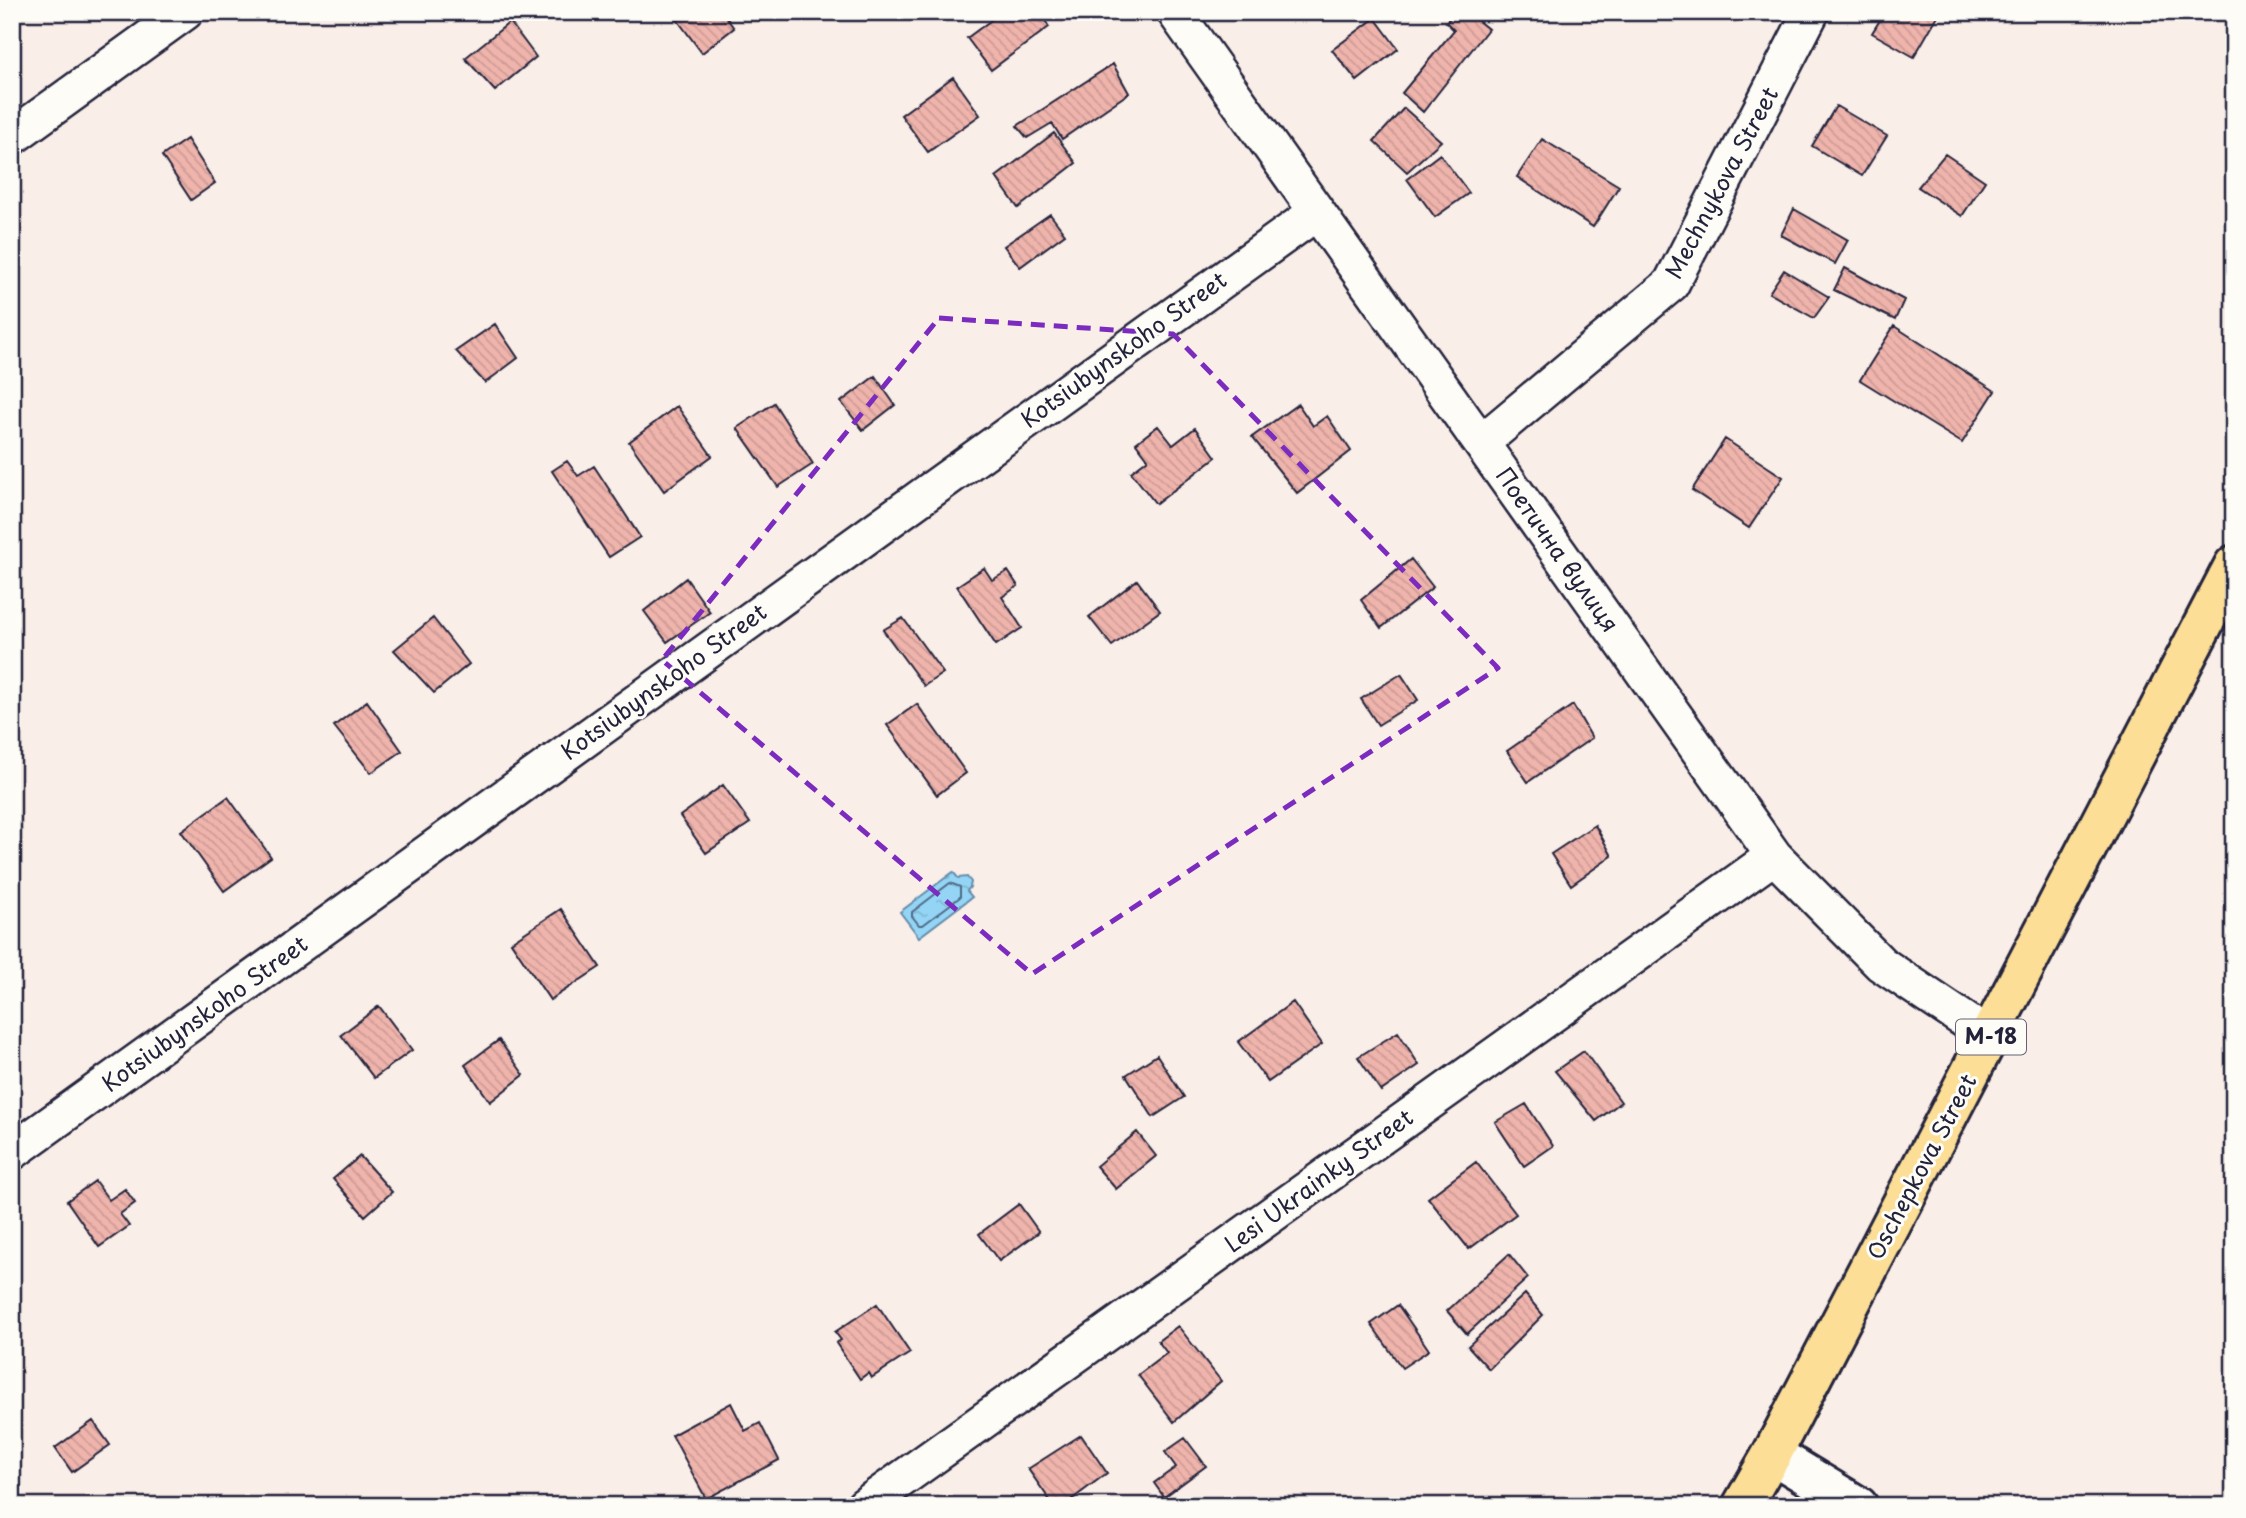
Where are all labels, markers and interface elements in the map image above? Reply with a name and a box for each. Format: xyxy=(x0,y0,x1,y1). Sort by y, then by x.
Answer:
street label: Mechnykova Street xyxy=(1655,80,1786,285)
street label: Kotsiubynskoho Street xyxy=(1013,262,1233,436)
street label: Поетична вулиця xyxy=(1488,459,1628,639)
street label: Kotsiubynskoho Street xyxy=(553,594,773,768)
street label: Kotsiubynskoho Street xyxy=(94,926,314,1100)
road number: М-18 xyxy=(1956,1020,2026,1054)
street label: Oschepkova Street xyxy=(1857,1067,1984,1265)
street label: Lesi Ukrainky Street xyxy=(1217,1099,1420,1260)

